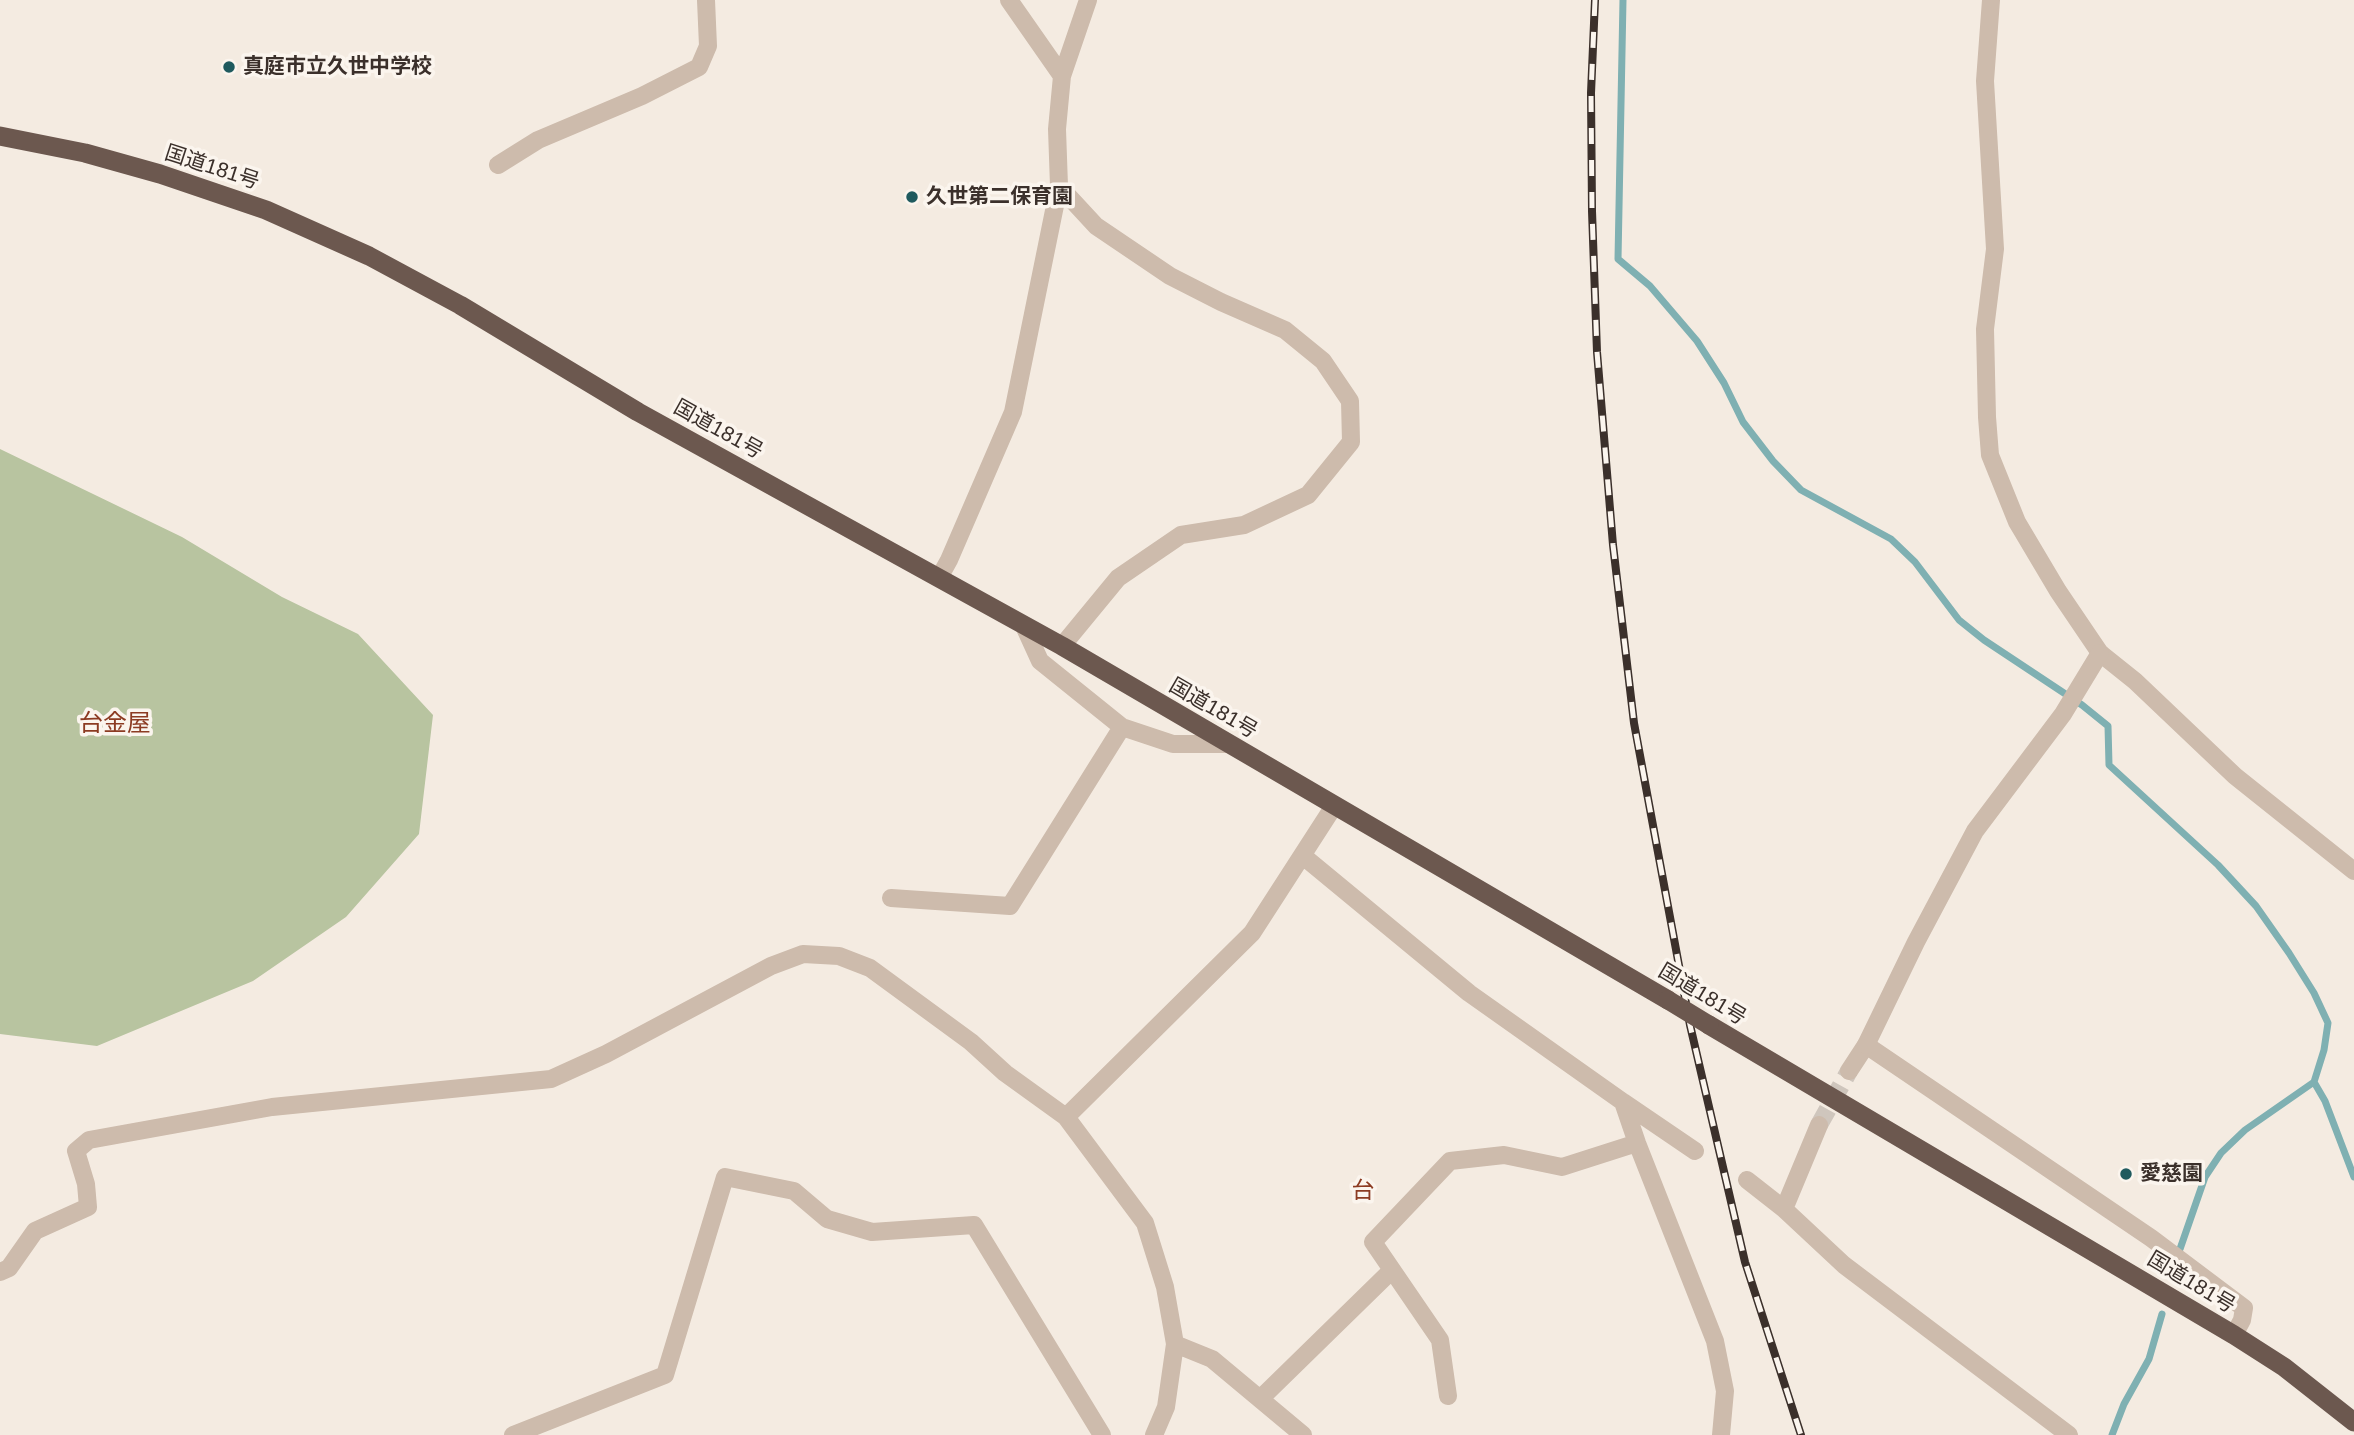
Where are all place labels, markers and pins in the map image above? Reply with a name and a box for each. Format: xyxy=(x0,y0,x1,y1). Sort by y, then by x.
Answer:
place label: 真庭市立久世中学校 xyxy=(243,54,432,80)
marker: 真庭市立久世中学校 xyxy=(221,59,237,75)
place label: 久世第二保育園 xyxy=(926,184,1073,210)
marker: 久世第二保育園 xyxy=(904,189,920,205)
place label: 愛慈園 xyxy=(2140,1161,2203,1187)
marker: 愛慈園 xyxy=(2118,1166,2134,1182)

